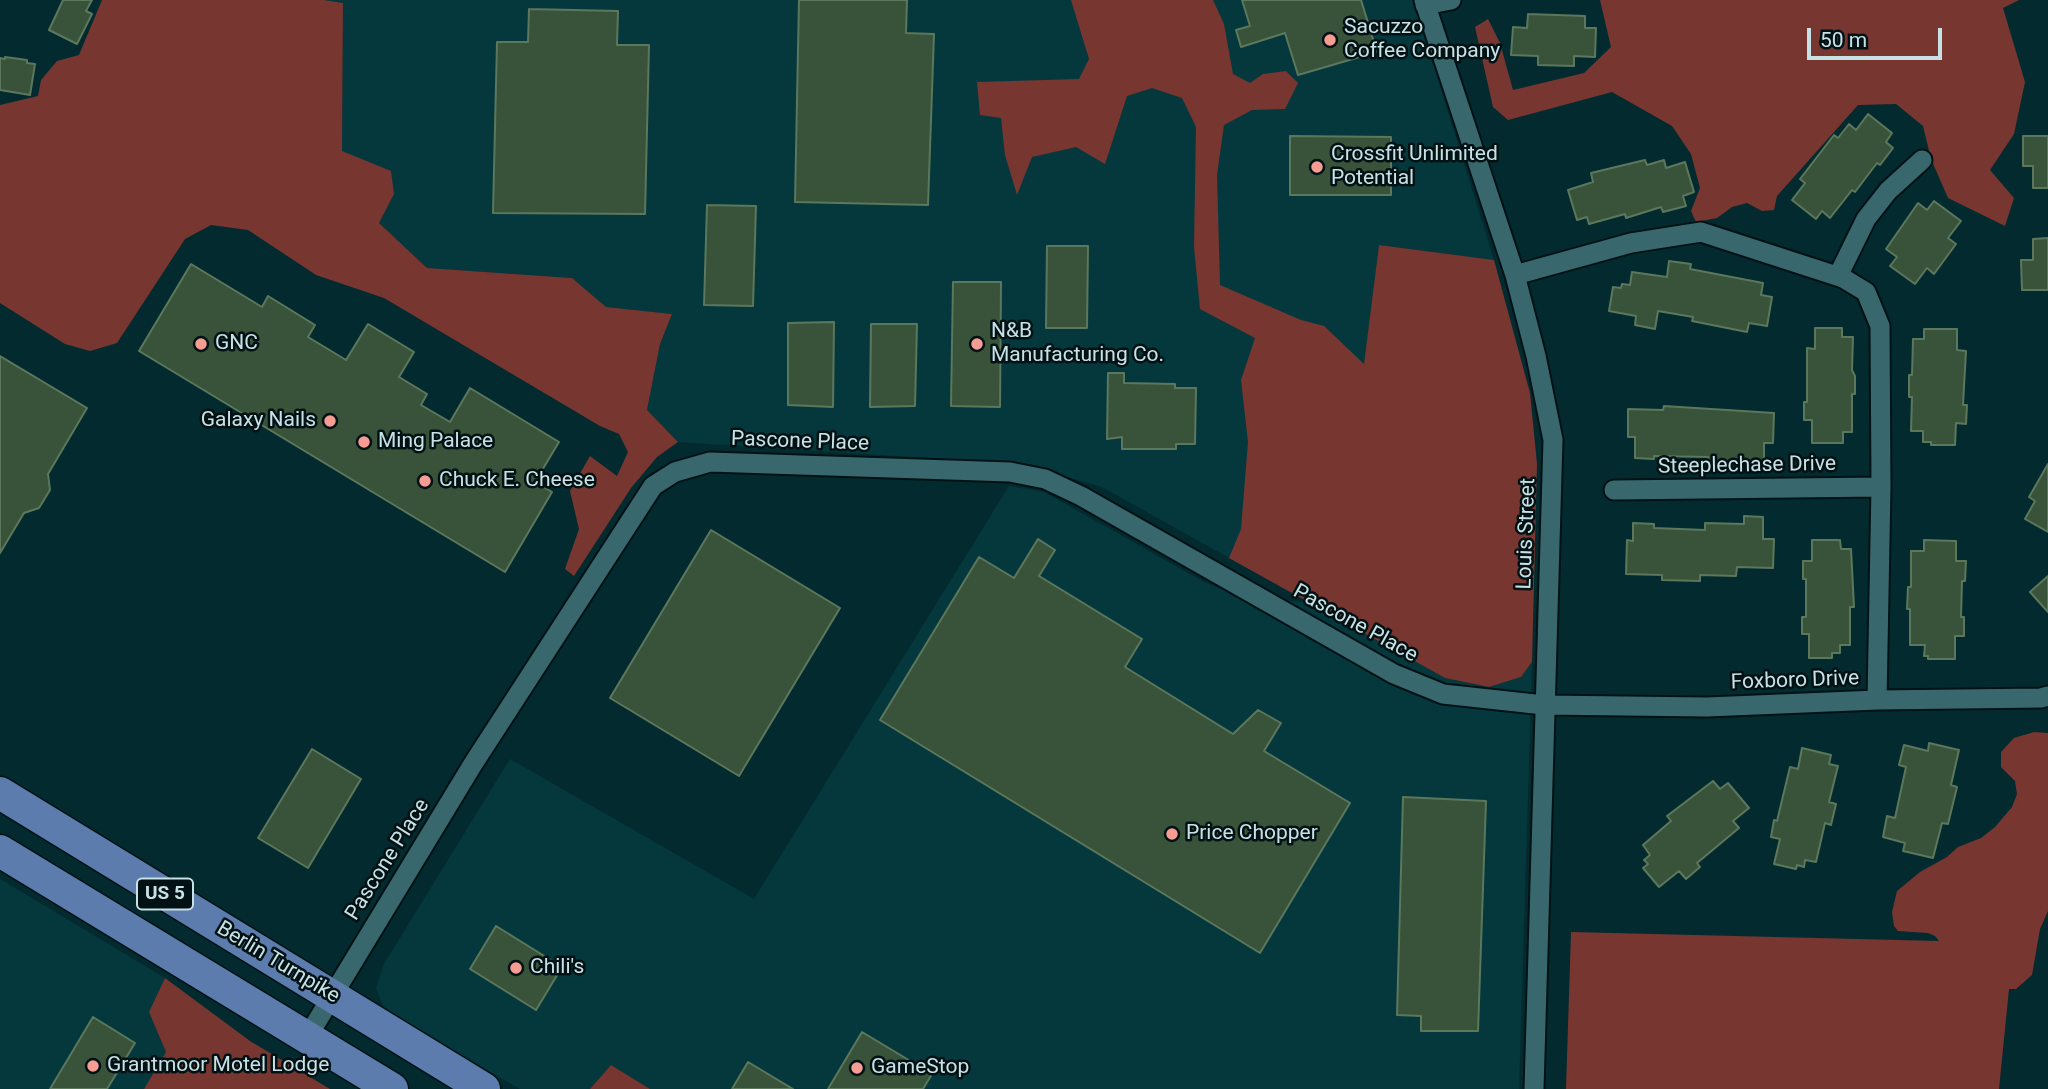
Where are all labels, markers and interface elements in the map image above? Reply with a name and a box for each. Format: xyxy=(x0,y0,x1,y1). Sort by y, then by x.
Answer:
scale bar xyxy=(1810,14,1945,58)
place label: Sacuzzo Coffee Company xyxy=(1344,15,1500,65)
text: 50 m xyxy=(1820,28,1867,52)
marker: Sacuzzo Coffee Company xyxy=(1322,32,1338,48)
place label: Crossfit Unlimited Potential xyxy=(1331,142,1498,192)
marker: Crossfit Unlimited Potential xyxy=(1309,159,1325,175)
place label: N&B Manufacturing Co. xyxy=(991,319,1164,369)
place label: GNC xyxy=(215,331,258,357)
marker: GNC xyxy=(193,336,209,352)
marker: N&B Manufacturing Co. xyxy=(969,336,985,352)
place label: Galaxy Nails xyxy=(201,408,316,434)
marker: Galaxy Nails xyxy=(322,413,338,429)
street label: Pascone Place xyxy=(730,427,870,457)
place label: Ming Palace xyxy=(378,429,493,455)
marker: Ming Palace xyxy=(356,434,372,450)
street label: Steeplechase Drive xyxy=(1658,452,1836,480)
place label: Chuck E. Cheese xyxy=(439,468,595,494)
marker: Chuck E. Cheese xyxy=(417,473,433,489)
street label: Louis Street xyxy=(1512,478,1542,590)
street label: Pascone Place xyxy=(1288,579,1422,669)
street label: Foxboro Drive xyxy=(1730,666,1860,696)
street label: Pascone Place xyxy=(341,795,435,925)
place label: Price Chopper xyxy=(1186,821,1318,847)
marker: Price Chopper xyxy=(1164,826,1180,842)
road number: US 5 xyxy=(137,878,193,909)
street label: Berlin Turnpike xyxy=(212,916,344,1010)
place label: Chili's xyxy=(530,955,584,981)
marker: Chili's xyxy=(508,960,524,976)
place label: Grantmoor Motel Lodge xyxy=(107,1053,329,1079)
place label: GameStop xyxy=(871,1055,969,1081)
marker: Grantmoor Motel Lodge xyxy=(85,1058,101,1074)
marker: GameStop xyxy=(849,1060,865,1076)

